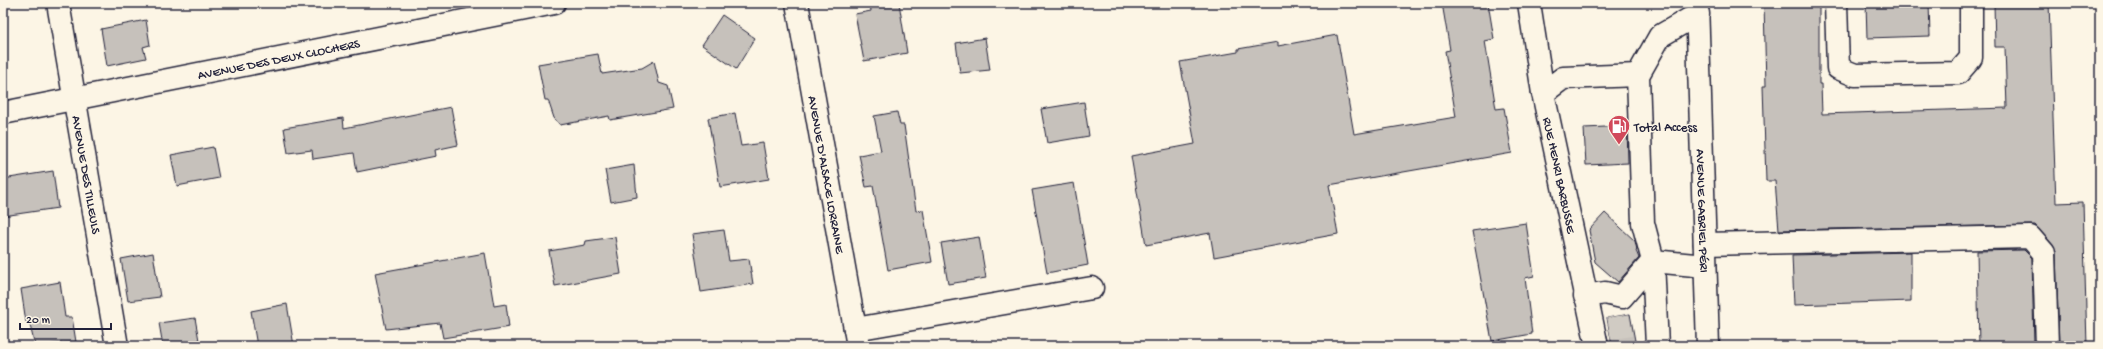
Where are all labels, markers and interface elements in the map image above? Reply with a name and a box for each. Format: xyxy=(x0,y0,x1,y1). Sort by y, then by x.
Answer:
street label: AVENUE DES DEUX CLOCHERS xyxy=(197,37,362,84)
street label: AVENUE D'ALSACE LORRAINE xyxy=(804,95,847,256)
fuel station icon: Total Access xyxy=(1606,113,1632,146)
street label: AVENUE DES TILLEULS xyxy=(67,114,103,236)
street label: RUE HENRI BARBUSSE xyxy=(1538,116,1578,236)
place label: Total Access xyxy=(1633,121,1698,136)
street label: AVENUE GABRIEL PÉRI xyxy=(1692,149,1711,273)
scale bar xyxy=(20,305,111,331)
text: 20 m xyxy=(26,314,51,328)

